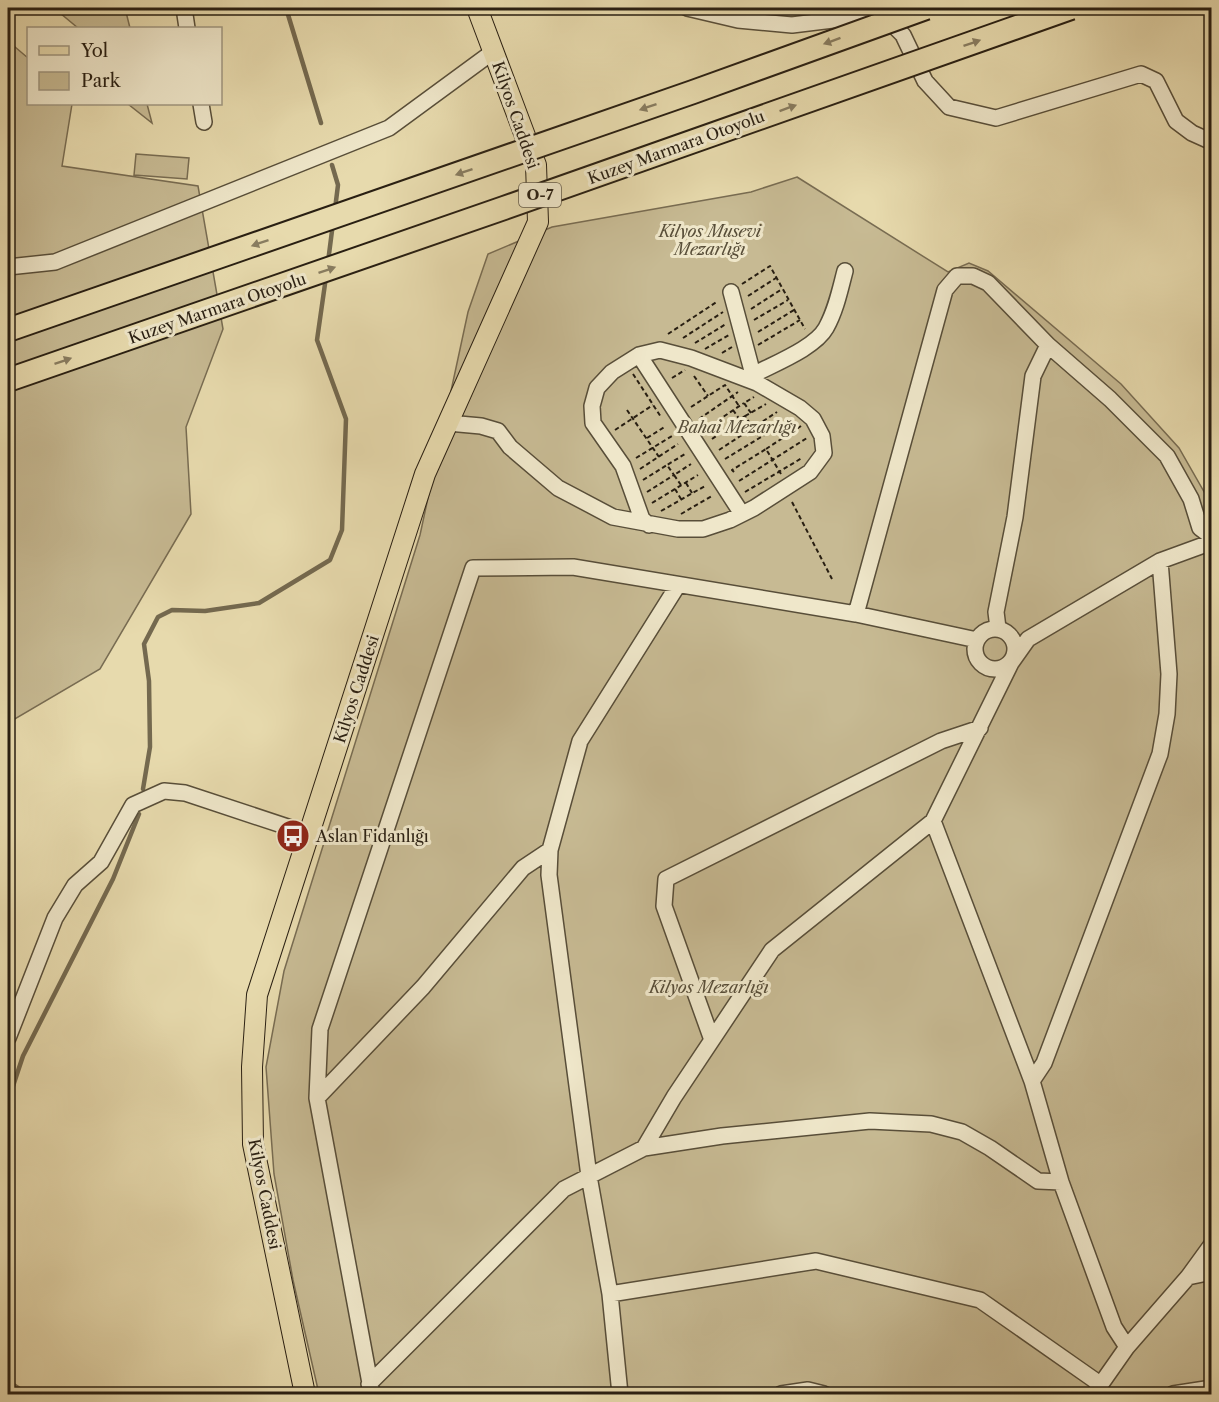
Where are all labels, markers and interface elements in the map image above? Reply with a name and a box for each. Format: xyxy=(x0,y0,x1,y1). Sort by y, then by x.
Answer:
legend xyxy=(27,27,222,105)
one-way arrow xyxy=(823,37,841,47)
one-way arrow xyxy=(963,37,981,47)
text: Yol xyxy=(80,40,108,62)
street label: Kilyos Caddesi xyxy=(488,59,544,172)
text: Park xyxy=(81,70,122,92)
one-way arrow xyxy=(779,102,797,112)
one-way arrow xyxy=(639,103,657,113)
street label: Kuzey Marmara Otoyolu xyxy=(585,106,767,188)
one-way arrow xyxy=(455,167,473,177)
road number: O-7 xyxy=(519,183,561,207)
park label: Kilyos Musevi Mezarlığı xyxy=(657,221,762,259)
one-way arrow xyxy=(251,239,269,248)
one-way arrow xyxy=(318,264,336,274)
street label: Kuzey Marmara Otoyolu xyxy=(125,268,309,348)
one-way arrow xyxy=(54,356,72,365)
park label: Bahai Mezarlığı xyxy=(675,417,797,437)
street label: Kilyos Caddesi xyxy=(329,632,383,746)
bus stop icon: Aslan Fidanlığı xyxy=(275,818,311,854)
place label: Aslan Fidanlığı xyxy=(315,826,429,846)
park label: Kilyos Mezarlığı xyxy=(647,977,769,997)
street label: Kilyos Caddesi xyxy=(244,1137,286,1251)

